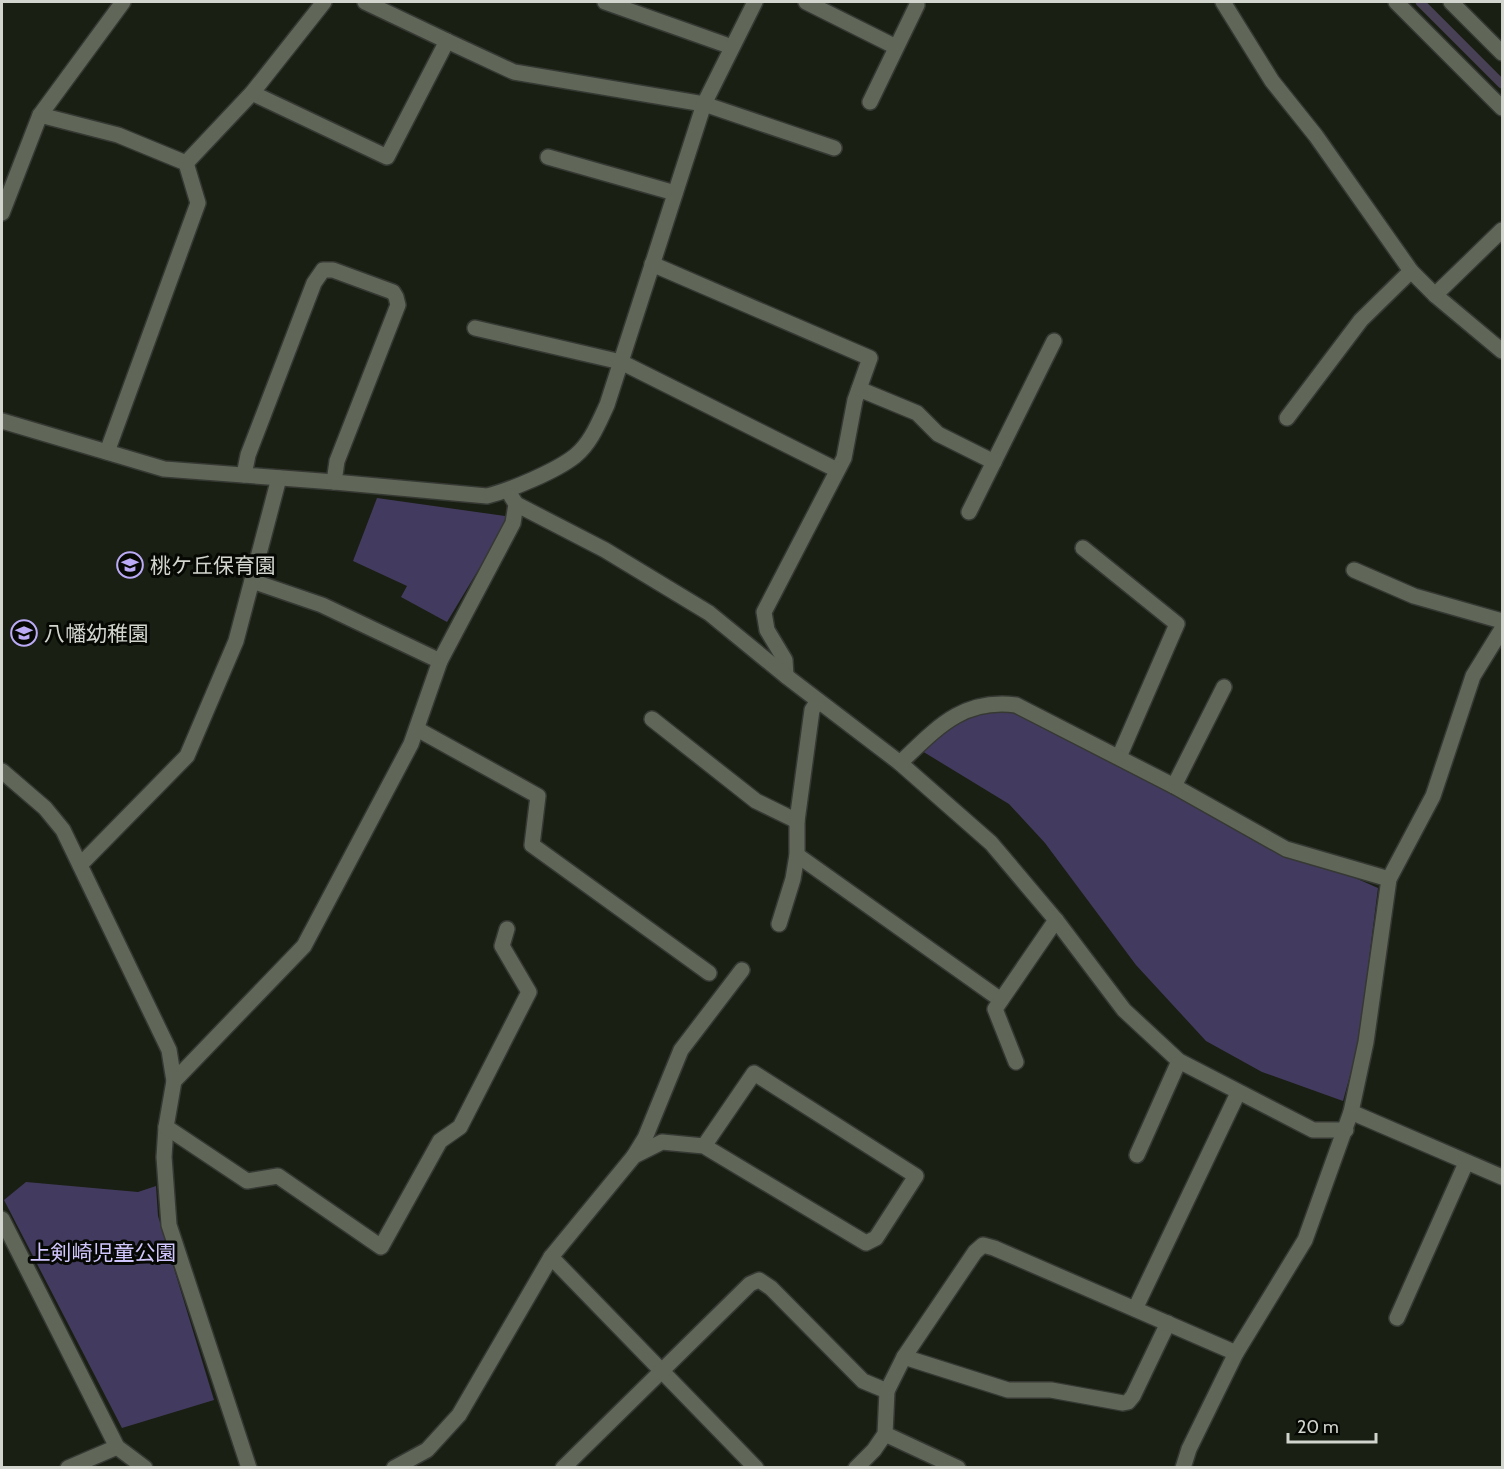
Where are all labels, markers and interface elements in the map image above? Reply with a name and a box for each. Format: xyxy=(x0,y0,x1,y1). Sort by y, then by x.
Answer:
school or university icon: 桃ケ丘保育園 xyxy=(115,550,145,580)
place label: 桃ケ丘保育園 xyxy=(150,553,276,578)
school or university icon: 八幡幼稚園 xyxy=(9,618,39,648)
place label: 八幡幼稚園 xyxy=(44,621,149,646)
park label: 上剣崎児童公園 xyxy=(30,1240,177,1265)
scale bar xyxy=(1288,1406,1376,1444)
text: 20 m xyxy=(1297,1416,1339,1438)

